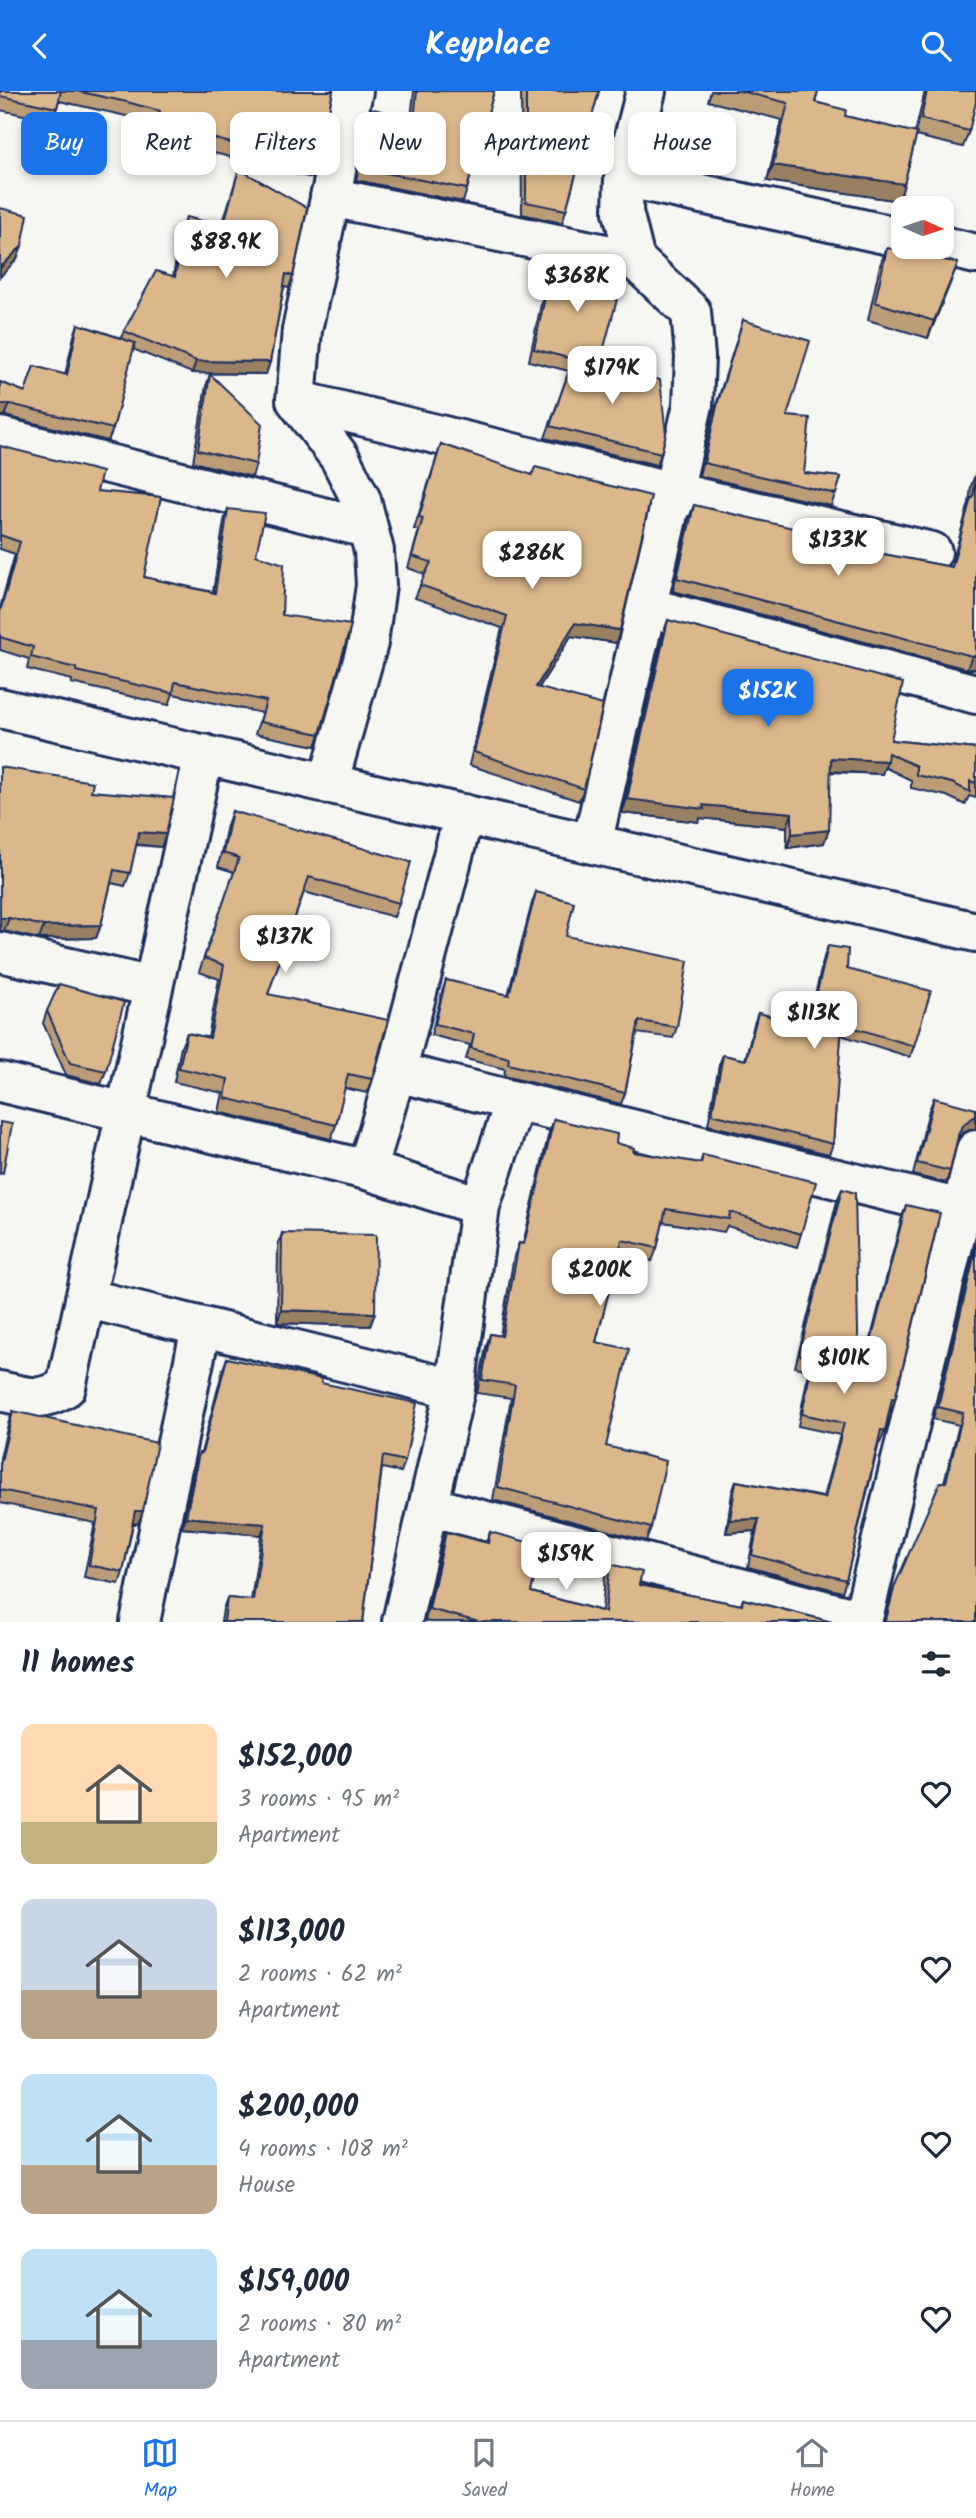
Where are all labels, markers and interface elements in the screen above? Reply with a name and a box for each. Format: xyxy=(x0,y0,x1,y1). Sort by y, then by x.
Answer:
text: Keyplace xyxy=(426,20,550,71)
icon: back xyxy=(21,27,59,65)
icon: search xyxy=(917,27,955,65)
chip: Buy xyxy=(21,112,107,175)
chip: Rent xyxy=(121,112,216,175)
chip: Filters xyxy=(230,112,340,175)
chip: New xyxy=(354,112,446,175)
chip: Apartment xyxy=(460,112,614,175)
chip: House xyxy=(628,112,736,175)
north arrow xyxy=(891,196,954,259)
map controls xyxy=(891,196,954,259)
pin: $88.9K xyxy=(169,221,283,280)
text: $88.9K xyxy=(190,225,262,261)
pin: $368K xyxy=(528,255,626,314)
text: $368K xyxy=(544,259,610,295)
pin: $179K xyxy=(563,347,661,406)
text: $179K xyxy=(584,351,640,387)
pin: $133K xyxy=(789,519,887,578)
text: $133K xyxy=(808,523,868,559)
pin: $286K xyxy=(483,531,581,591)
text: $286K xyxy=(499,536,565,572)
pin: $152K xyxy=(719,669,817,729)
text: $152K xyxy=(738,674,798,710)
pin: $137K xyxy=(236,915,334,975)
text: $137K xyxy=(256,920,314,956)
pin: $113K xyxy=(765,991,863,1051)
text: $113K xyxy=(787,996,841,1032)
pin: $200K xyxy=(551,1249,649,1308)
text: $200K xyxy=(568,1253,632,1289)
pin: $101K xyxy=(795,1337,893,1396)
text: $101K xyxy=(817,1341,871,1377)
pin: $159K xyxy=(517,1533,615,1592)
text: $159K xyxy=(537,1537,595,1573)
text: 11 homes xyxy=(21,1640,134,1688)
icon: filters xyxy=(917,1645,955,1683)
text: $152,000 xyxy=(238,1734,352,1782)
icon: home xyxy=(77,1752,161,1836)
icon: heart xyxy=(917,1775,955,1813)
text: 3 rooms · 95 m² xyxy=(238,1782,399,1818)
text: Apartment xyxy=(238,1818,340,1854)
text: $113,000 xyxy=(238,1909,344,1957)
icon: home xyxy=(77,1927,161,2011)
icon: heart xyxy=(917,1950,955,1988)
text: 2 rooms · 62 m² xyxy=(238,1957,402,1993)
text: Apartment xyxy=(238,1993,340,2029)
text: $200,000 xyxy=(238,2084,358,2132)
icon: home xyxy=(77,2102,161,2186)
icon: heart xyxy=(917,2125,955,2163)
text: 4 rooms · 108 m² xyxy=(238,2132,408,2168)
text: House xyxy=(238,2168,295,2204)
text: $159,000 xyxy=(238,2259,349,2307)
icon: home xyxy=(77,2277,161,2361)
icon: heart xyxy=(917,2300,955,2338)
text: 2 rooms · 80 m² xyxy=(238,2307,401,2343)
text: Apartment xyxy=(238,2343,340,2379)
tab: Map xyxy=(141,2434,179,2506)
tab: Saved xyxy=(462,2434,507,2506)
tab: Home xyxy=(790,2434,835,2506)

